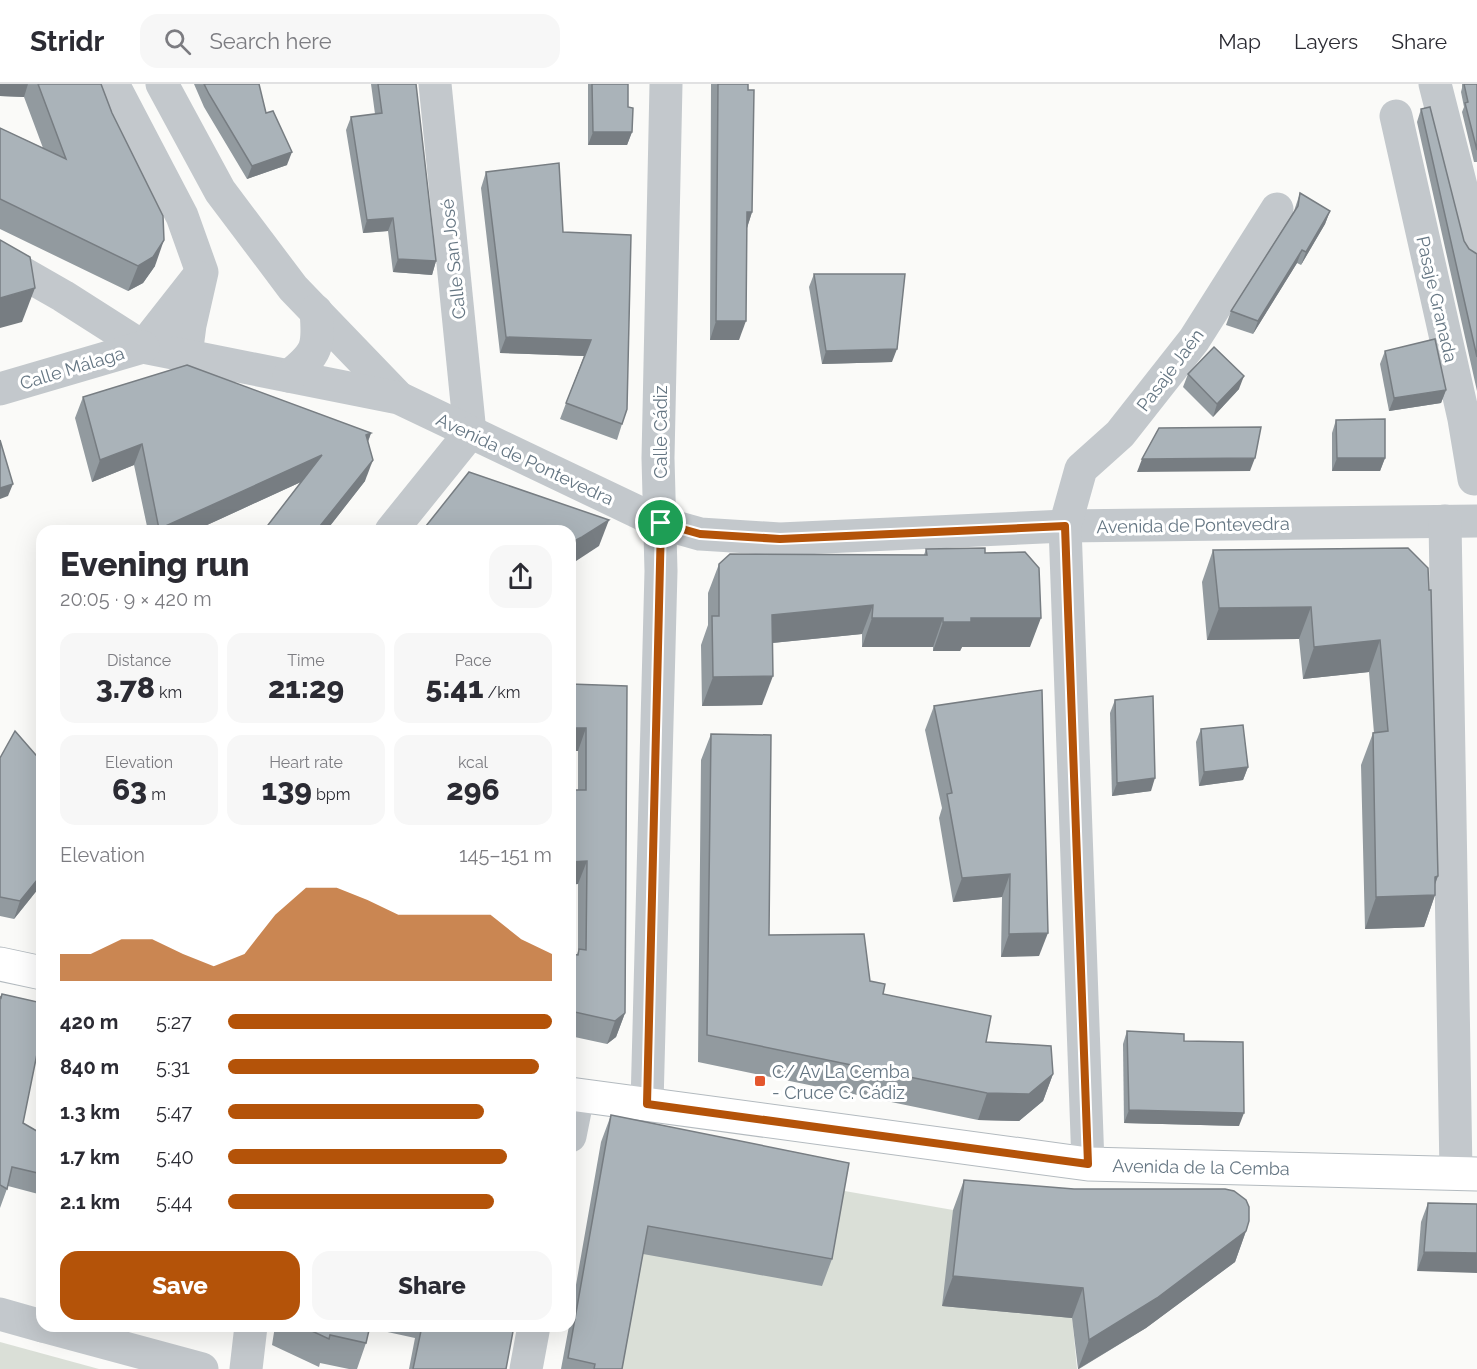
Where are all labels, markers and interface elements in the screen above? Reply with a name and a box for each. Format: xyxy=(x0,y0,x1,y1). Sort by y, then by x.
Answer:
search box xyxy=(140,14,560,68)
text: Stridr xyxy=(30,25,104,58)
icon: search xyxy=(161,25,194,58)
text: Search here xyxy=(209,28,332,54)
text: Map xyxy=(1218,29,1261,54)
text: Layers xyxy=(1294,29,1358,54)
text: Share xyxy=(1391,29,1447,54)
street label: Calle San José xyxy=(436,197,470,320)
street label: Pasaje Granada xyxy=(1412,234,1462,364)
street label: Pasaje Jaén xyxy=(1132,325,1208,415)
street label: Calle Málaga xyxy=(17,342,127,394)
street label: Calle Cádiz xyxy=(650,385,671,479)
street label: Avenida de Pontevedra xyxy=(433,409,617,509)
pin xyxy=(635,497,686,548)
icon: arrive xyxy=(644,506,677,539)
street label: Avenida de Pontevedra xyxy=(1096,513,1290,537)
text: Evening run xyxy=(60,545,250,584)
button: share xyxy=(489,545,552,608)
text: 20:05 · 9 × 420 m xyxy=(60,587,212,611)
text: Distance xyxy=(107,651,171,670)
text: Time xyxy=(287,651,325,670)
text: Pace xyxy=(455,651,491,670)
text: 3.78 xyxy=(96,670,155,705)
text: 21:29 xyxy=(268,670,344,705)
text: 5:41 xyxy=(426,670,483,705)
text: km xyxy=(155,683,182,702)
text: /km xyxy=(483,683,520,702)
text: Elevation xyxy=(105,753,173,772)
text: Heart rate xyxy=(269,753,343,772)
text: kcal xyxy=(458,753,488,772)
text: 63 xyxy=(112,772,147,807)
text: 139 xyxy=(262,772,312,807)
text: 296 xyxy=(446,772,500,807)
text: m xyxy=(147,785,166,804)
text: bpm xyxy=(312,785,350,804)
text: Elevation xyxy=(60,843,145,867)
text: 145–151 m xyxy=(459,843,552,867)
text: 420 m xyxy=(60,1010,118,1034)
text: 5:27 xyxy=(156,1010,192,1034)
text: 840 m xyxy=(60,1055,119,1079)
text: 5:31 xyxy=(156,1055,190,1079)
place label: C/ Av La Cemba - Cruce C. Cádiz xyxy=(772,1061,910,1103)
marker: C/ Av La Cemba - Cruce C. Cádiz xyxy=(753,1074,767,1088)
text: 1.3 km xyxy=(60,1100,120,1124)
text: 5:47 xyxy=(156,1100,192,1124)
text: 1.7 km xyxy=(60,1145,120,1169)
text: 5:40 xyxy=(156,1145,194,1169)
street label: Avenida de la Cemba xyxy=(1112,1155,1290,1179)
text: 2.1 km xyxy=(60,1190,120,1214)
text: 5:44 xyxy=(156,1190,193,1214)
button: Save xyxy=(60,1251,300,1320)
button: Share xyxy=(312,1251,552,1320)

